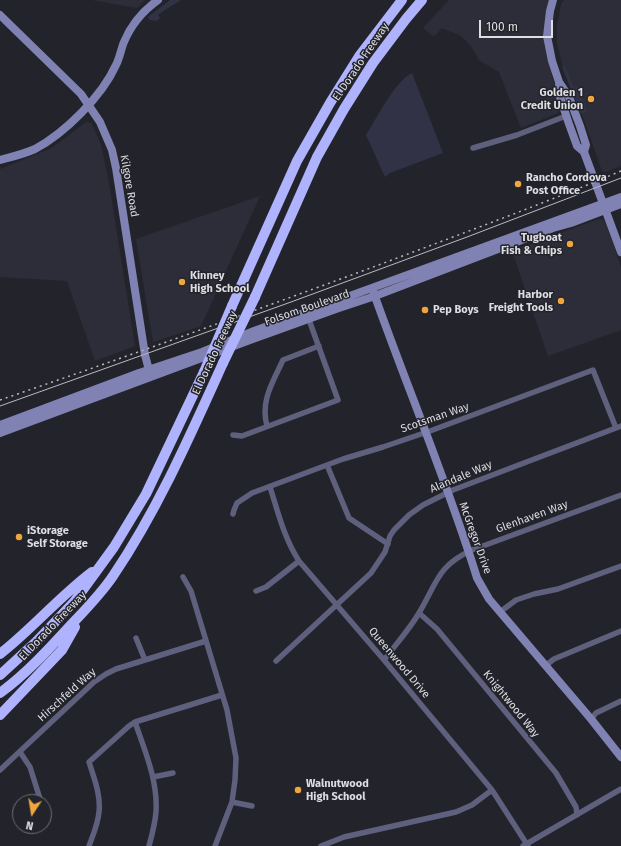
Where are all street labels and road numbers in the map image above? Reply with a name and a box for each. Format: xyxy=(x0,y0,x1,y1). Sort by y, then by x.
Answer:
street label: El Dorado Freeway xyxy=(330,21,392,103)
street label: Kilgore Road xyxy=(117,154,141,218)
street label: Folsom Boulevard xyxy=(263,287,351,329)
street label: El Dorado Freeway xyxy=(190,309,240,397)
street label: Scotsman Way xyxy=(399,400,471,436)
street label: Alandale Way xyxy=(428,458,494,496)
street label: Glenhaven Way xyxy=(494,498,570,536)
street label: McGregor Drive xyxy=(456,500,494,576)
street label: El Dorado Freeway xyxy=(17,589,89,663)
street label: Queenwood Drive xyxy=(366,625,432,701)
street label: Hirschfeld Way xyxy=(35,665,99,725)
street label: Knightwood Way xyxy=(480,668,542,740)

